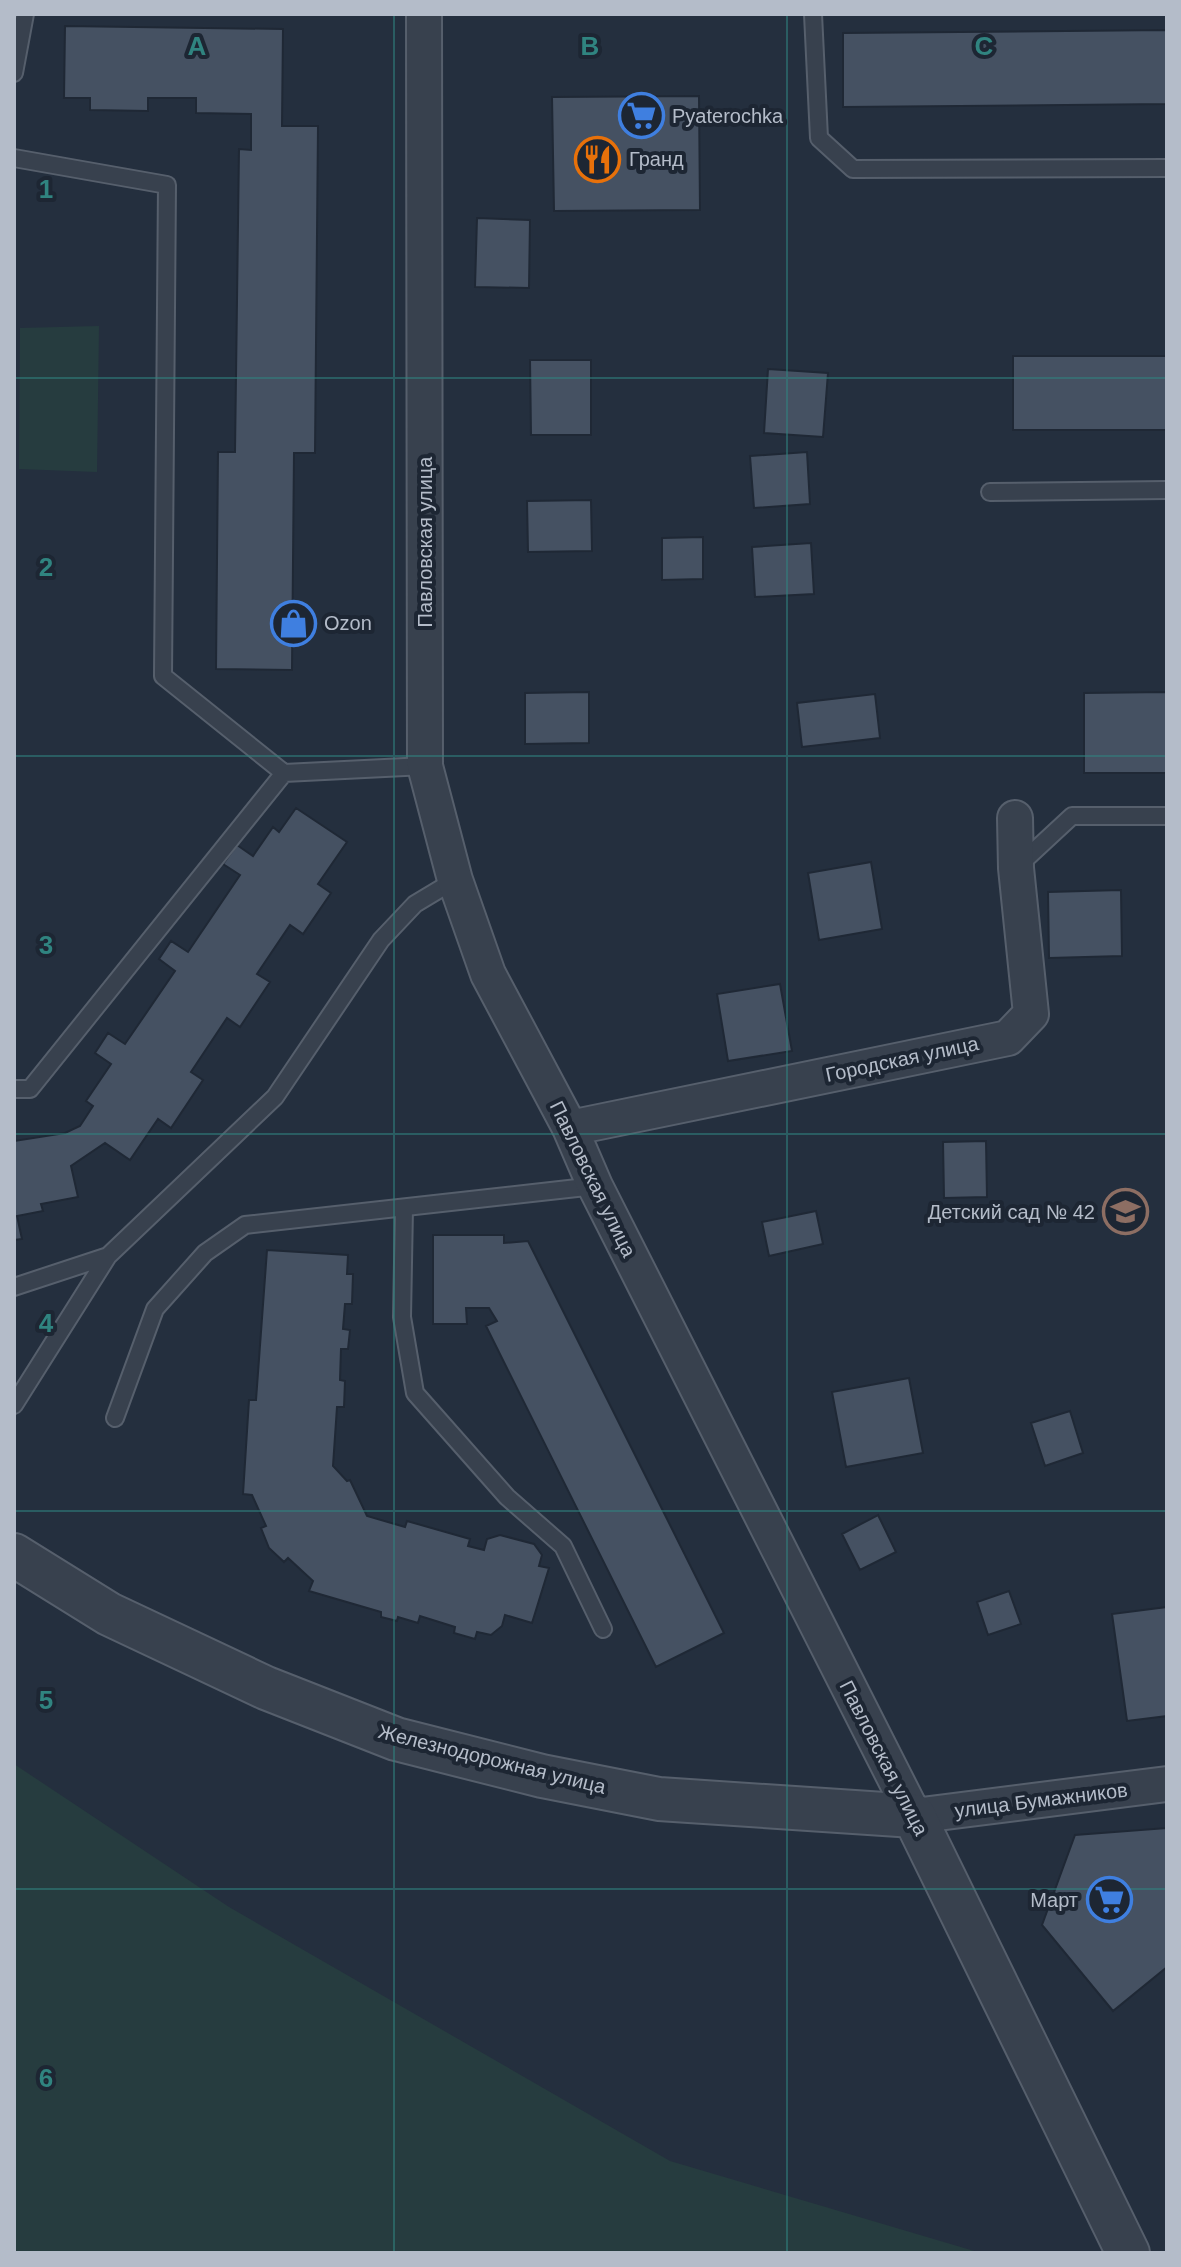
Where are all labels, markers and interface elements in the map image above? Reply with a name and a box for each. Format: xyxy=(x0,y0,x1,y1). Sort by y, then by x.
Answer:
text: A xyxy=(188,31,207,61)
text: B xyxy=(581,31,599,61)
text: C xyxy=(975,31,994,61)
supermarket icon: Pyaterochka xyxy=(617,92,665,140)
place label: Pyaterochka xyxy=(672,105,784,127)
restaurant icon: Гранд xyxy=(574,135,622,183)
place label: Гранд xyxy=(629,148,684,170)
text: 1 xyxy=(39,174,53,204)
street label: Павловская улица xyxy=(414,456,436,627)
text: 2 xyxy=(39,552,53,582)
shop icon: Ozon xyxy=(269,599,317,647)
place label: Ozon xyxy=(324,612,372,634)
text: 3 xyxy=(39,930,53,960)
street label: Городская улица xyxy=(824,1032,981,1086)
street label: Павловская улица xyxy=(546,1097,641,1261)
school or university icon: Детский сад № 42 xyxy=(1102,1188,1150,1236)
place label: Детский сад № 42 xyxy=(928,1201,1095,1223)
text: 4 xyxy=(39,1308,54,1338)
street label: Павловская улица xyxy=(835,1677,933,1840)
text: 5 xyxy=(39,1685,53,1715)
street label: Железнодорожная улица xyxy=(376,1720,609,1798)
street label: улица Бумажников xyxy=(953,1778,1129,1822)
supermarket icon: Март xyxy=(1085,1876,1133,1924)
place label: Март xyxy=(1030,1889,1078,1911)
text: 6 xyxy=(39,2063,53,2093)

